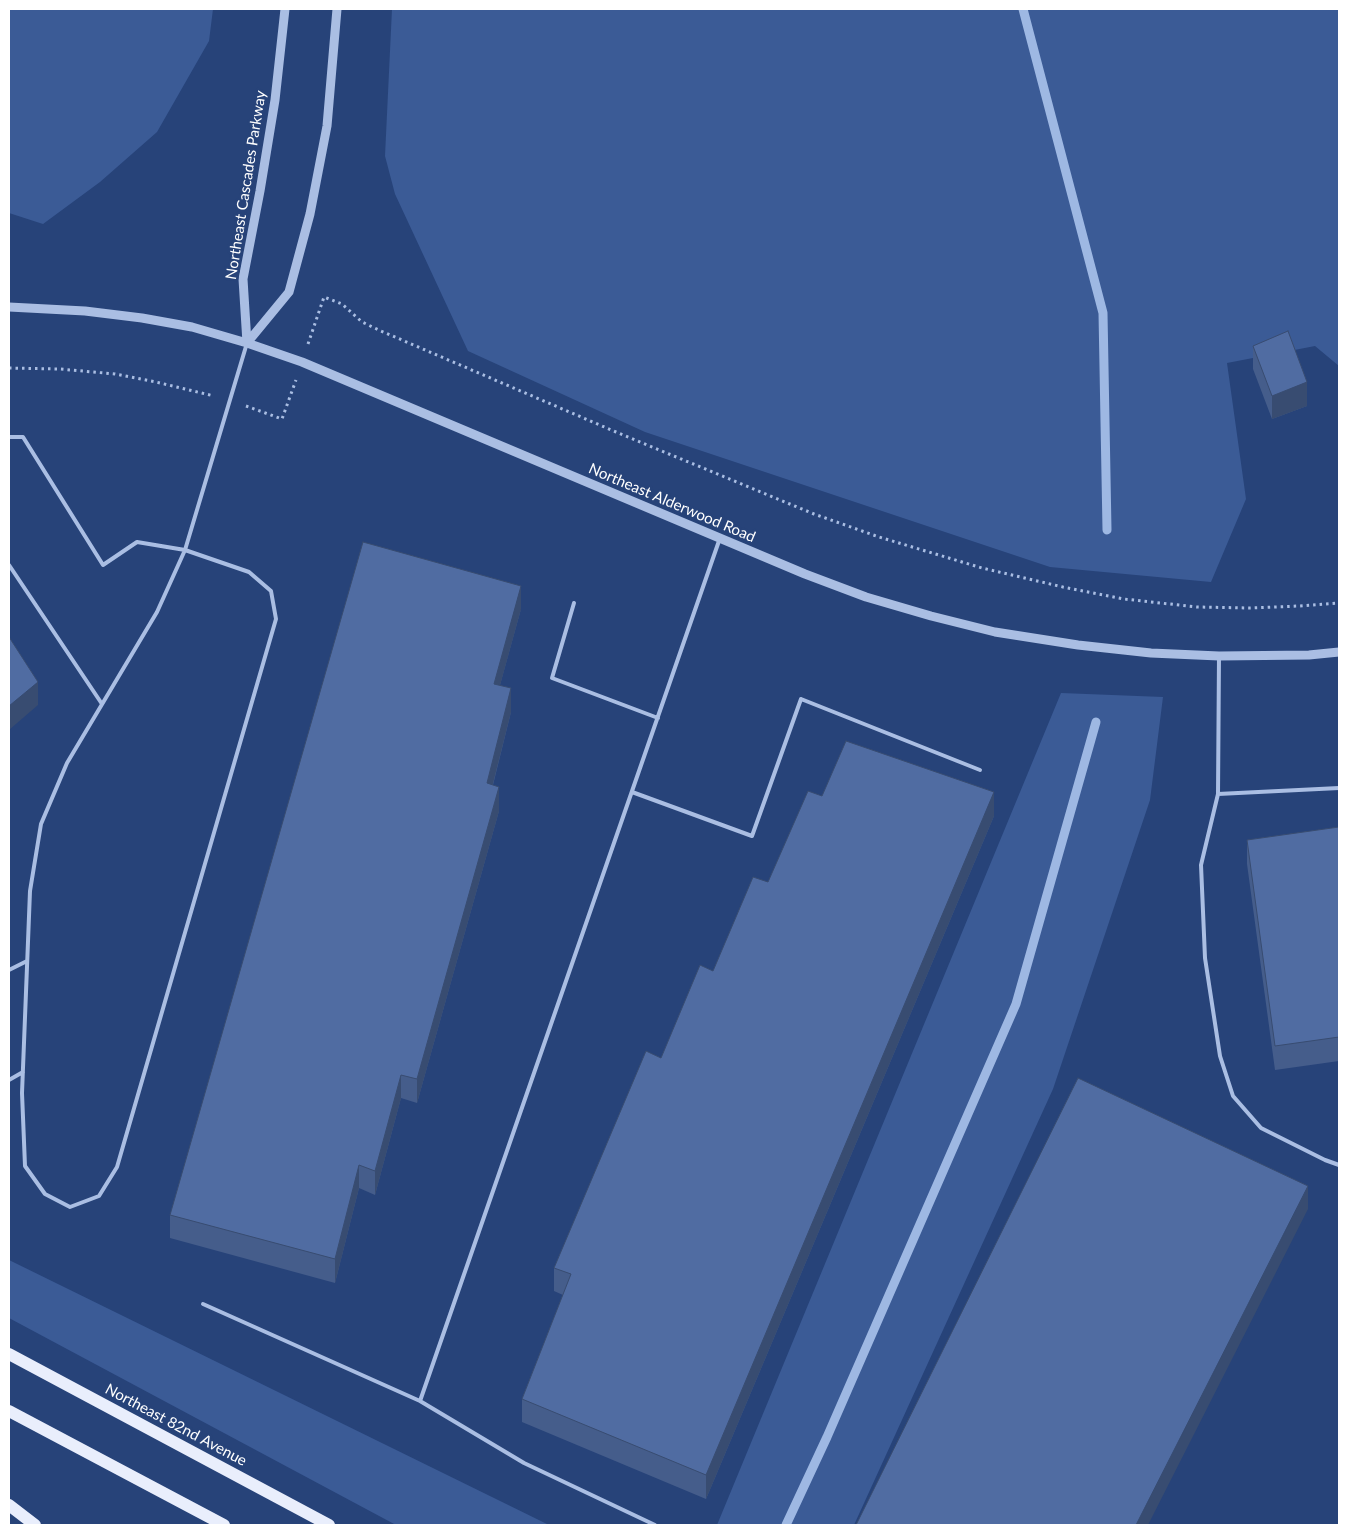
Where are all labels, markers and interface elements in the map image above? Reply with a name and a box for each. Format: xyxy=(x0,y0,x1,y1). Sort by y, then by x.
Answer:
street label: Northeast Cascades Parkway xyxy=(222,89,270,281)
street label: Northeast Alderwood Road xyxy=(586,460,758,546)
street label: Northeast 82nd Avenue xyxy=(102,1380,250,1470)

